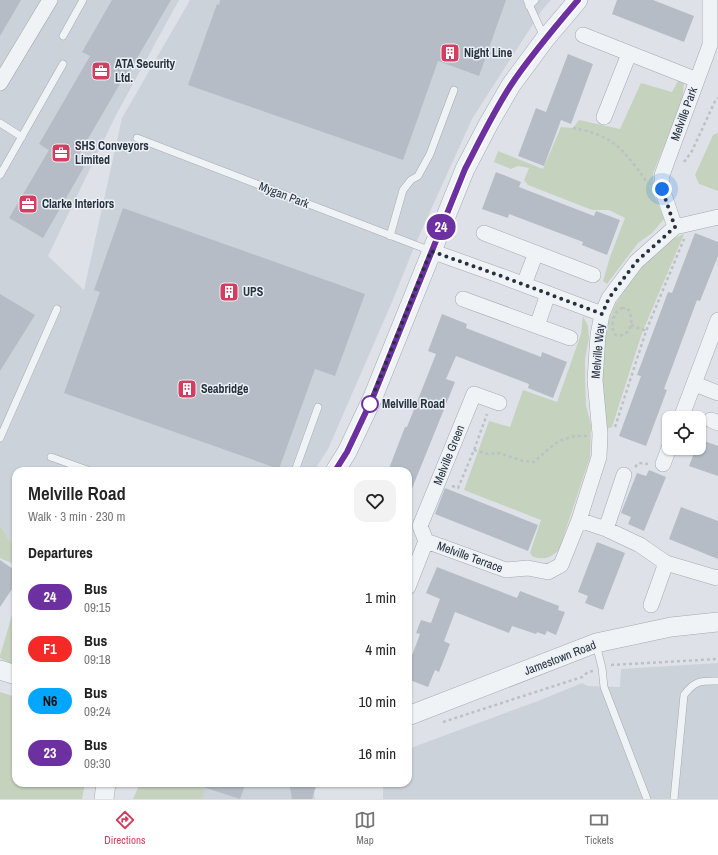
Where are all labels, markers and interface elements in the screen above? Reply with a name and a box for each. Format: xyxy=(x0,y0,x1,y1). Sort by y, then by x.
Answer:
building icon: Night Line xyxy=(439,42,461,64)
place label: Night Line xyxy=(464,45,513,61)
place label: ATA Security Ltd. xyxy=(115,56,176,86)
office icon: ATA Security Ltd. xyxy=(90,60,112,82)
street label: Melville Park xyxy=(667,85,701,143)
place label: SHS Conveyors Limited xyxy=(75,138,149,168)
office icon: SHS Conveyors Limited xyxy=(50,142,72,164)
street label: Mygan Park xyxy=(257,178,311,212)
your location xyxy=(652,179,672,199)
office icon: Clarke Interiors xyxy=(17,193,39,215)
place label: Clarke Interiors xyxy=(42,196,115,212)
line badge: 24 xyxy=(423,214,459,240)
text: 24 xyxy=(435,218,447,236)
building icon: UPS xyxy=(218,281,240,303)
place label: UPS xyxy=(243,284,264,300)
street label: Melville Way xyxy=(588,323,608,379)
building icon: Seabridge xyxy=(176,378,198,400)
place label: Seabridge xyxy=(201,381,249,397)
marker: Melville Road xyxy=(361,395,379,413)
place label: Melville Road xyxy=(382,396,445,412)
map controls xyxy=(662,411,706,455)
button: locate xyxy=(662,411,706,455)
street label: Melville Green xyxy=(430,423,468,487)
text: Melville Road xyxy=(28,480,126,506)
button: heart xyxy=(354,480,396,522)
text: Walk · 3 min · 230 m xyxy=(28,508,125,525)
street label: Melville Terrace xyxy=(435,538,505,576)
text: Departures xyxy=(28,542,93,563)
text: Bus xyxy=(84,578,107,599)
text: 1 min xyxy=(365,587,396,608)
text: 24 xyxy=(44,588,56,606)
text: 09:15 xyxy=(84,599,111,616)
text: Bus xyxy=(84,630,107,651)
street label: Jamestown Road xyxy=(522,637,598,679)
text: 4 min xyxy=(365,639,396,660)
text: F1 xyxy=(43,640,57,658)
text: 09:18 xyxy=(84,651,111,668)
text: Bus xyxy=(84,682,107,703)
text: 10 min xyxy=(358,691,396,712)
text: N6 xyxy=(43,692,57,710)
text: 09:24 xyxy=(84,703,111,720)
text: Bus xyxy=(84,734,107,755)
text: 16 min xyxy=(358,743,396,764)
text: 23 xyxy=(44,744,56,762)
text: 09:30 xyxy=(84,755,111,772)
tab: Directions xyxy=(104,809,145,847)
tab: Map xyxy=(354,809,376,847)
tab: Tickets xyxy=(585,809,614,847)

